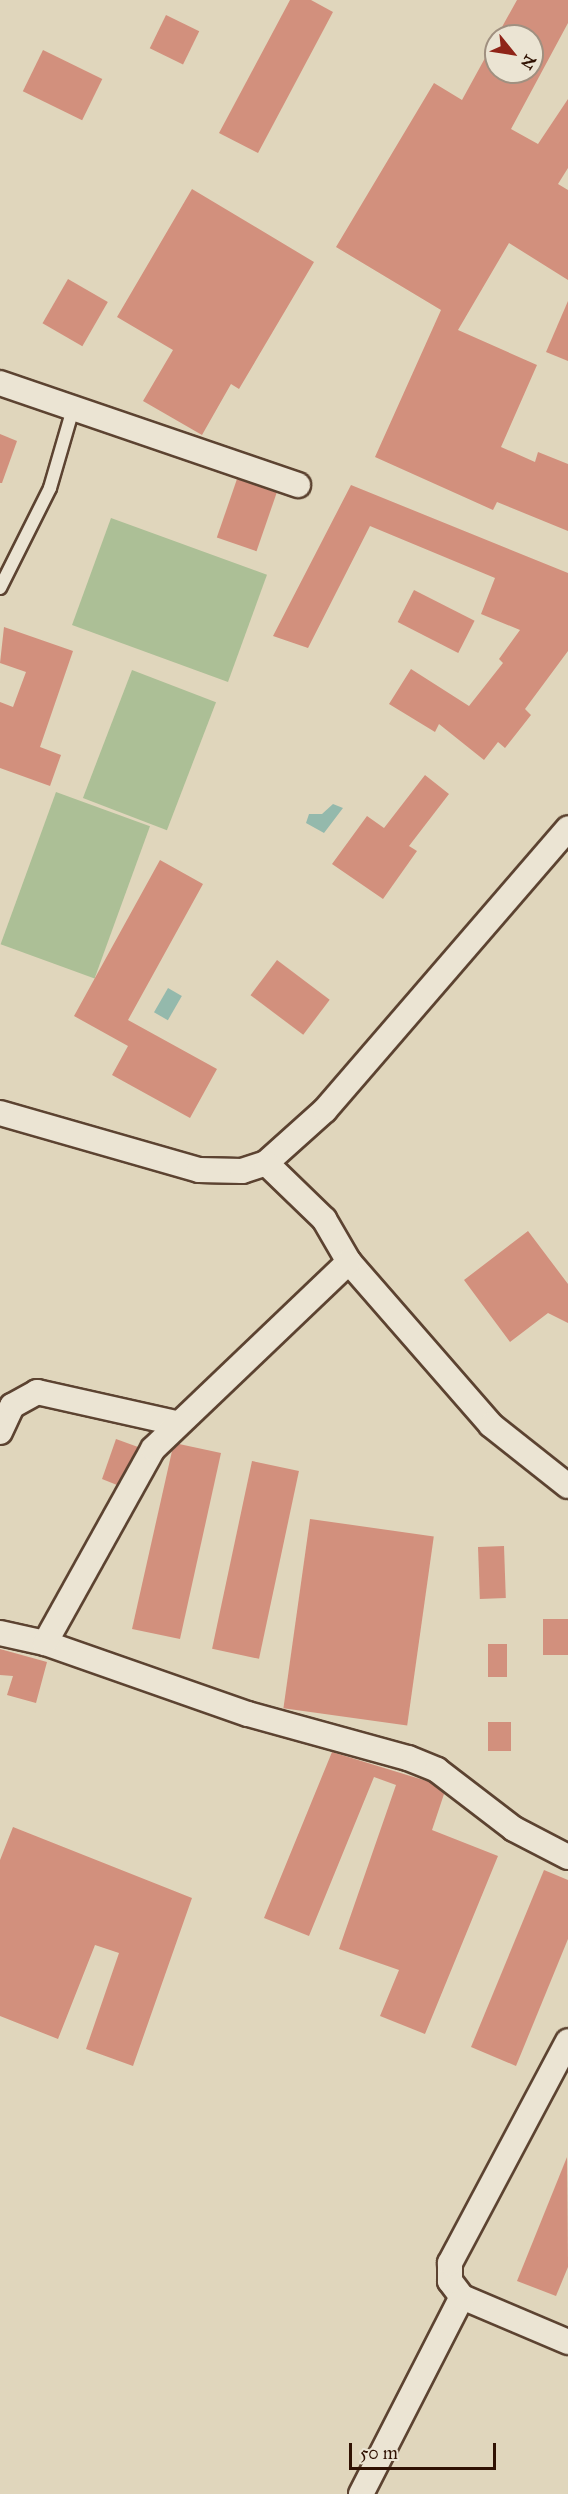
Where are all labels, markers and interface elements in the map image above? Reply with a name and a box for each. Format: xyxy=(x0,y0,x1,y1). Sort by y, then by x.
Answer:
north arrow xyxy=(484,24,544,84)
text: N xyxy=(517,52,540,73)
scale bar xyxy=(352,2431,499,2469)
text: 50 m xyxy=(360,2442,398,2464)

